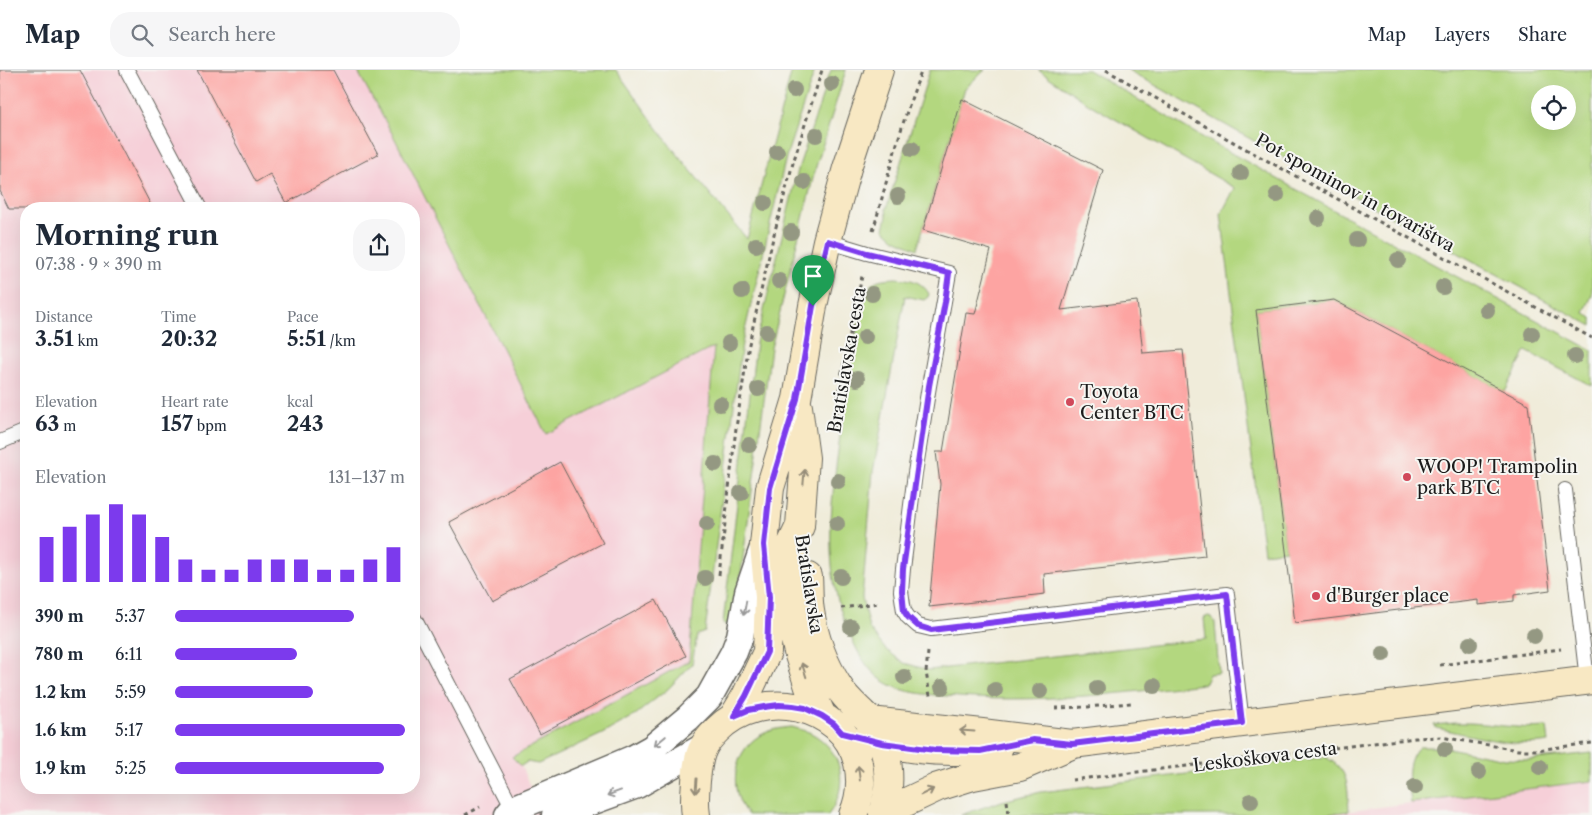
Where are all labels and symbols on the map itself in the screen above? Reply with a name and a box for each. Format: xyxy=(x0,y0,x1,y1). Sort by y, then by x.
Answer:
street label: Pot spominov in tovarištva xyxy=(1251,129,1459,257)
pin xyxy=(792,255,834,306)
street label: Bratislavska cesta xyxy=(823,285,871,435)
place label: Toyota Center BTC xyxy=(1080,381,1184,424)
marker: Toyota Center BTC xyxy=(1064,396,1076,408)
place label: WOOP! Trampolin park BTC xyxy=(1416,456,1578,499)
one-way arrow xyxy=(799,469,809,485)
marker: WOOP! Trampolin park BTC xyxy=(1401,471,1413,483)
street label: Bratislavska xyxy=(790,533,828,636)
place label: d'Burger place xyxy=(1326,585,1449,607)
marker: d'Burger place xyxy=(1310,590,1322,602)
one-way arrow xyxy=(740,600,749,616)
one-way arrow xyxy=(799,663,808,679)
one-way arrow xyxy=(959,727,975,736)
one-way arrow xyxy=(654,735,667,746)
street label: Leskoškova cesta xyxy=(1192,737,1339,777)
one-way arrow xyxy=(854,765,864,781)
one-way arrow xyxy=(691,778,700,794)
one-way arrow xyxy=(919,787,934,796)
one-way arrow xyxy=(607,789,622,798)

